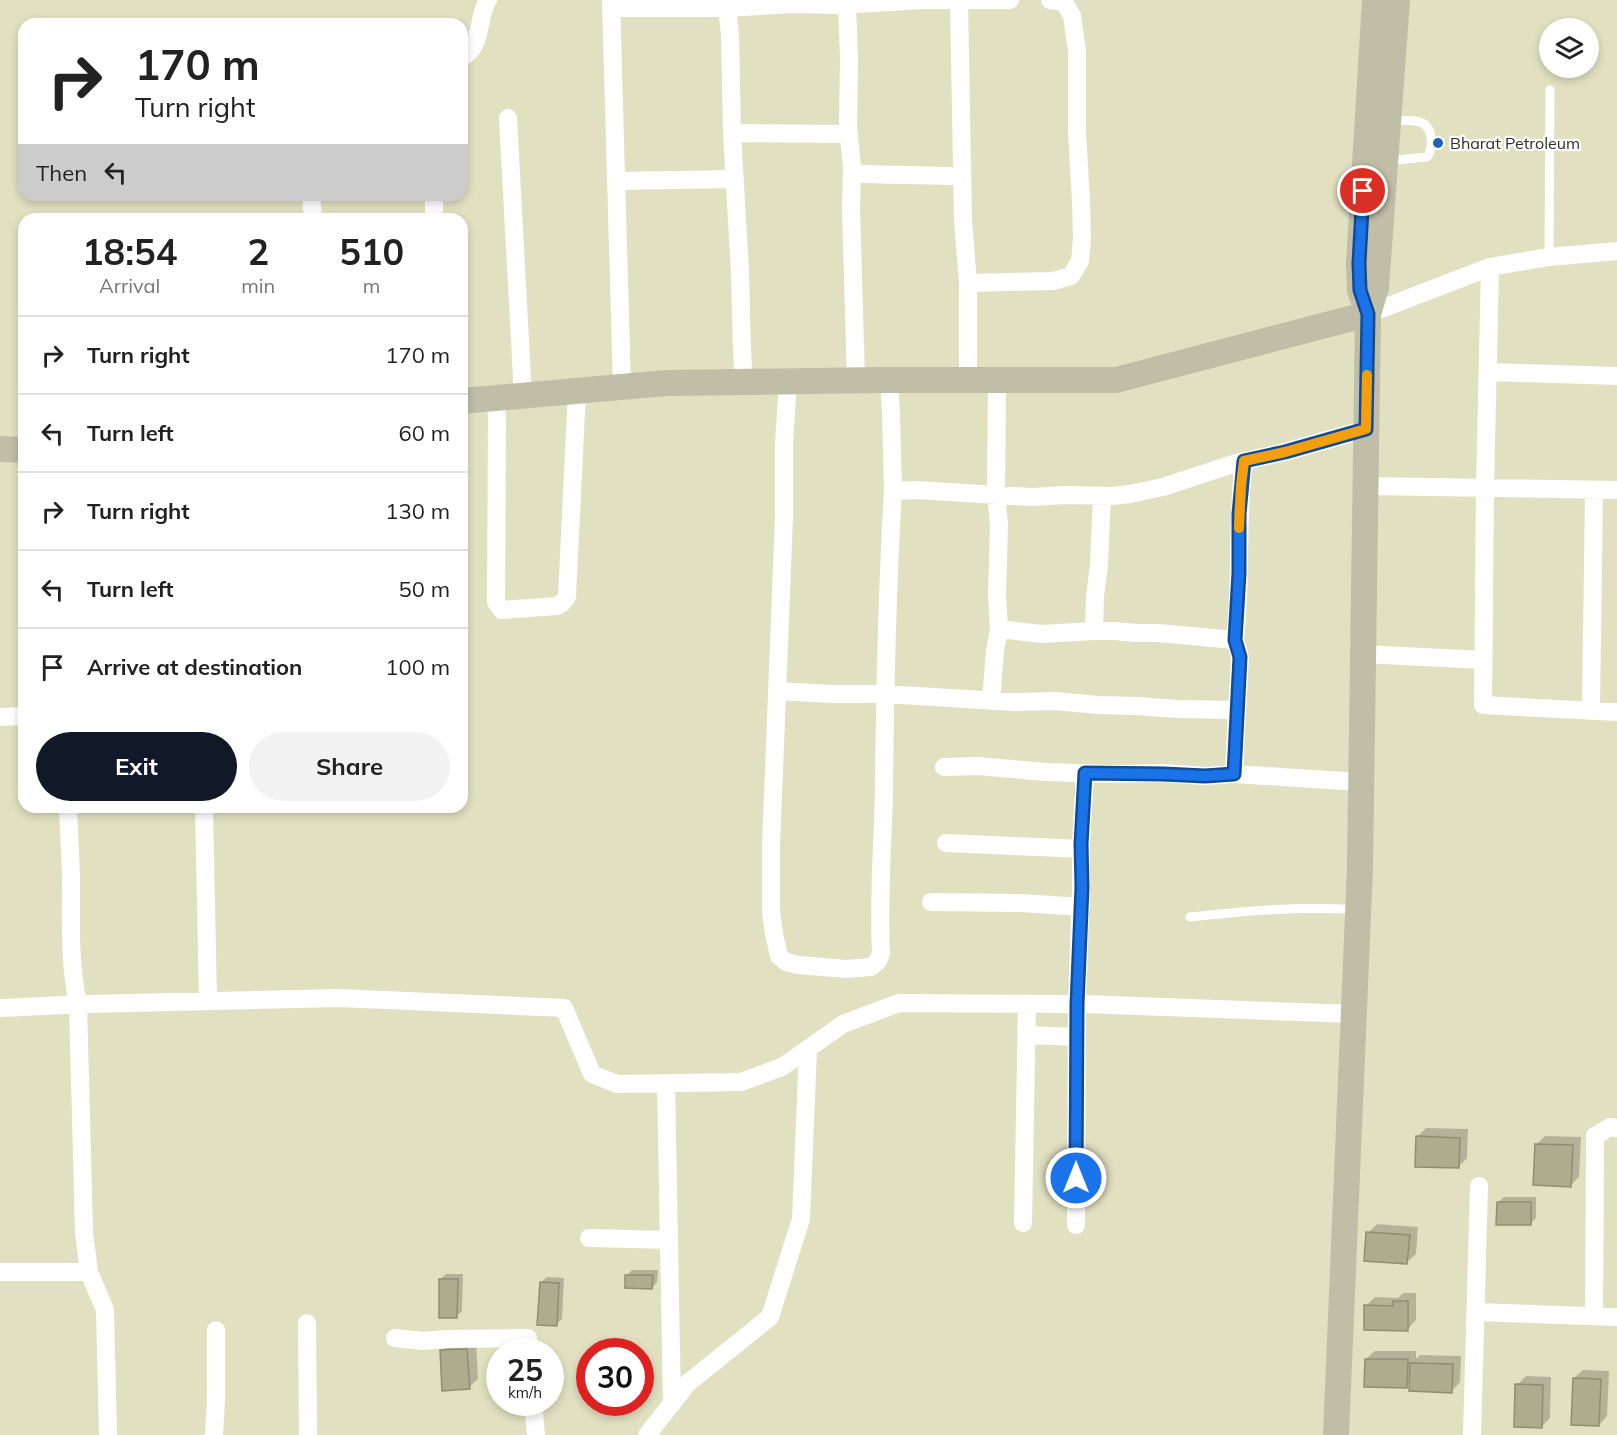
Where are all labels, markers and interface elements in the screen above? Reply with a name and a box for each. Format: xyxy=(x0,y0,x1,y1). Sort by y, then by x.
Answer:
map controls xyxy=(1539,18,1599,78)
button: layers xyxy=(1539,18,1599,78)
text: 170 m xyxy=(135,38,260,91)
icon: right xyxy=(36,42,114,120)
text: Turn right xyxy=(135,90,255,124)
place label: Bharat Petroleum xyxy=(1450,133,1580,153)
marker: Bharat Petroleum xyxy=(1431,136,1445,150)
icon: left xyxy=(99,156,132,189)
text: Then xyxy=(36,159,87,187)
pin xyxy=(1337,165,1388,216)
icon: arrive xyxy=(1346,174,1379,207)
text: 18:54 xyxy=(82,229,177,274)
text: 2 xyxy=(247,229,269,274)
text: 510 xyxy=(339,229,404,274)
text: Arrival xyxy=(99,273,160,298)
text: min xyxy=(241,273,275,298)
text: m xyxy=(363,273,380,298)
icon: right xyxy=(36,339,69,372)
text: Turn right xyxy=(87,341,190,369)
text: 170 m xyxy=(385,341,450,369)
icon: left xyxy=(36,417,69,450)
text: Turn left xyxy=(87,419,174,447)
text: 60 m xyxy=(399,419,450,447)
icon: right xyxy=(36,495,69,528)
text: Turn right xyxy=(87,497,190,525)
text: 130 m xyxy=(385,497,450,525)
icon: left xyxy=(36,573,69,606)
text: Turn left xyxy=(87,575,174,603)
text: 50 m xyxy=(399,575,450,603)
icon: arrive xyxy=(36,651,69,684)
text: Arrive at destination xyxy=(87,653,302,681)
text: 100 m xyxy=(385,653,450,681)
button: Exit xyxy=(36,732,237,801)
button: Share xyxy=(249,732,450,801)
position arrow xyxy=(1044,1146,1108,1210)
speed limit sign: 30 xyxy=(576,1338,654,1416)
text: 25 xyxy=(507,1351,543,1389)
text: km/h xyxy=(508,1383,542,1402)

